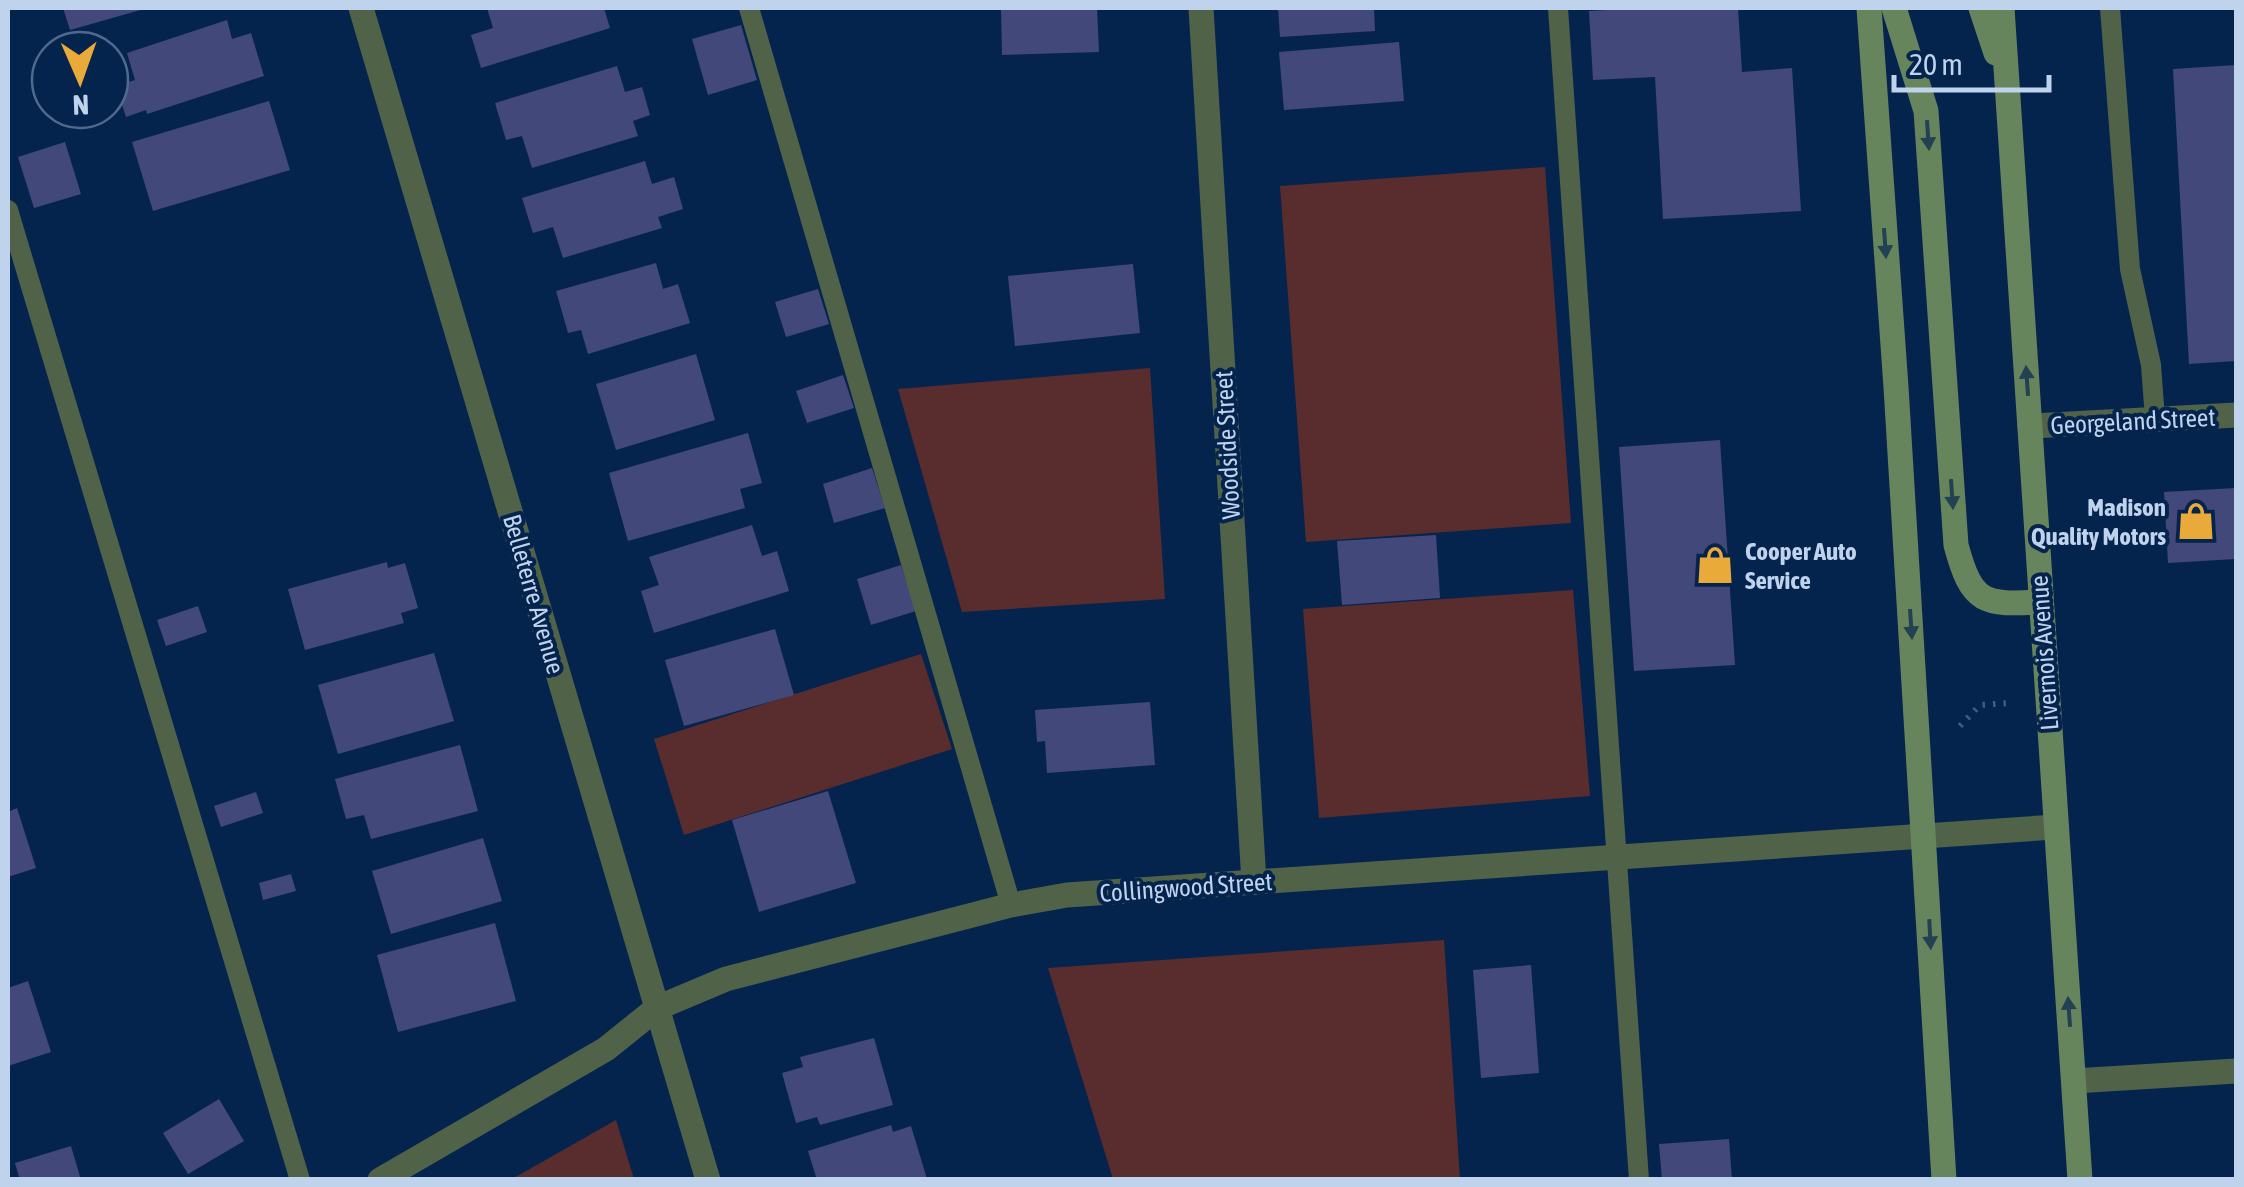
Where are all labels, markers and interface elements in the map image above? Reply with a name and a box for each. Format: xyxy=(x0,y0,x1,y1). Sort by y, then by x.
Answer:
north arrow xyxy=(30,30,130,130)
scale bar xyxy=(1894,30,2049,92)
text: 20 m xyxy=(1909,47,1963,81)
text: N xyxy=(72,89,90,121)
one-way arrow xyxy=(1920,119,1936,151)
one-way arrow xyxy=(1878,228,1894,260)
one-way arrow xyxy=(2019,364,2035,396)
street label: Woodside Street xyxy=(1209,370,1245,520)
street label: Georgeland Street xyxy=(2050,403,2216,439)
one-way arrow xyxy=(1944,479,1960,511)
place label: Madison Quality Motors xyxy=(2031,493,2166,550)
shop icon: Madison Quality Motors xyxy=(2175,500,2217,542)
street label: Belleterre Avenue xyxy=(498,511,570,677)
place label: Cooper Auto Service xyxy=(1745,537,1857,594)
shop icon: Cooper Auto Service xyxy=(1694,544,1736,586)
street label: Livernois Avenue xyxy=(2025,575,2063,731)
one-way arrow xyxy=(1903,608,1919,640)
street label: Collingwood Street xyxy=(1099,867,1273,907)
one-way arrow xyxy=(1922,919,1938,951)
one-way arrow xyxy=(2061,996,2077,1028)

